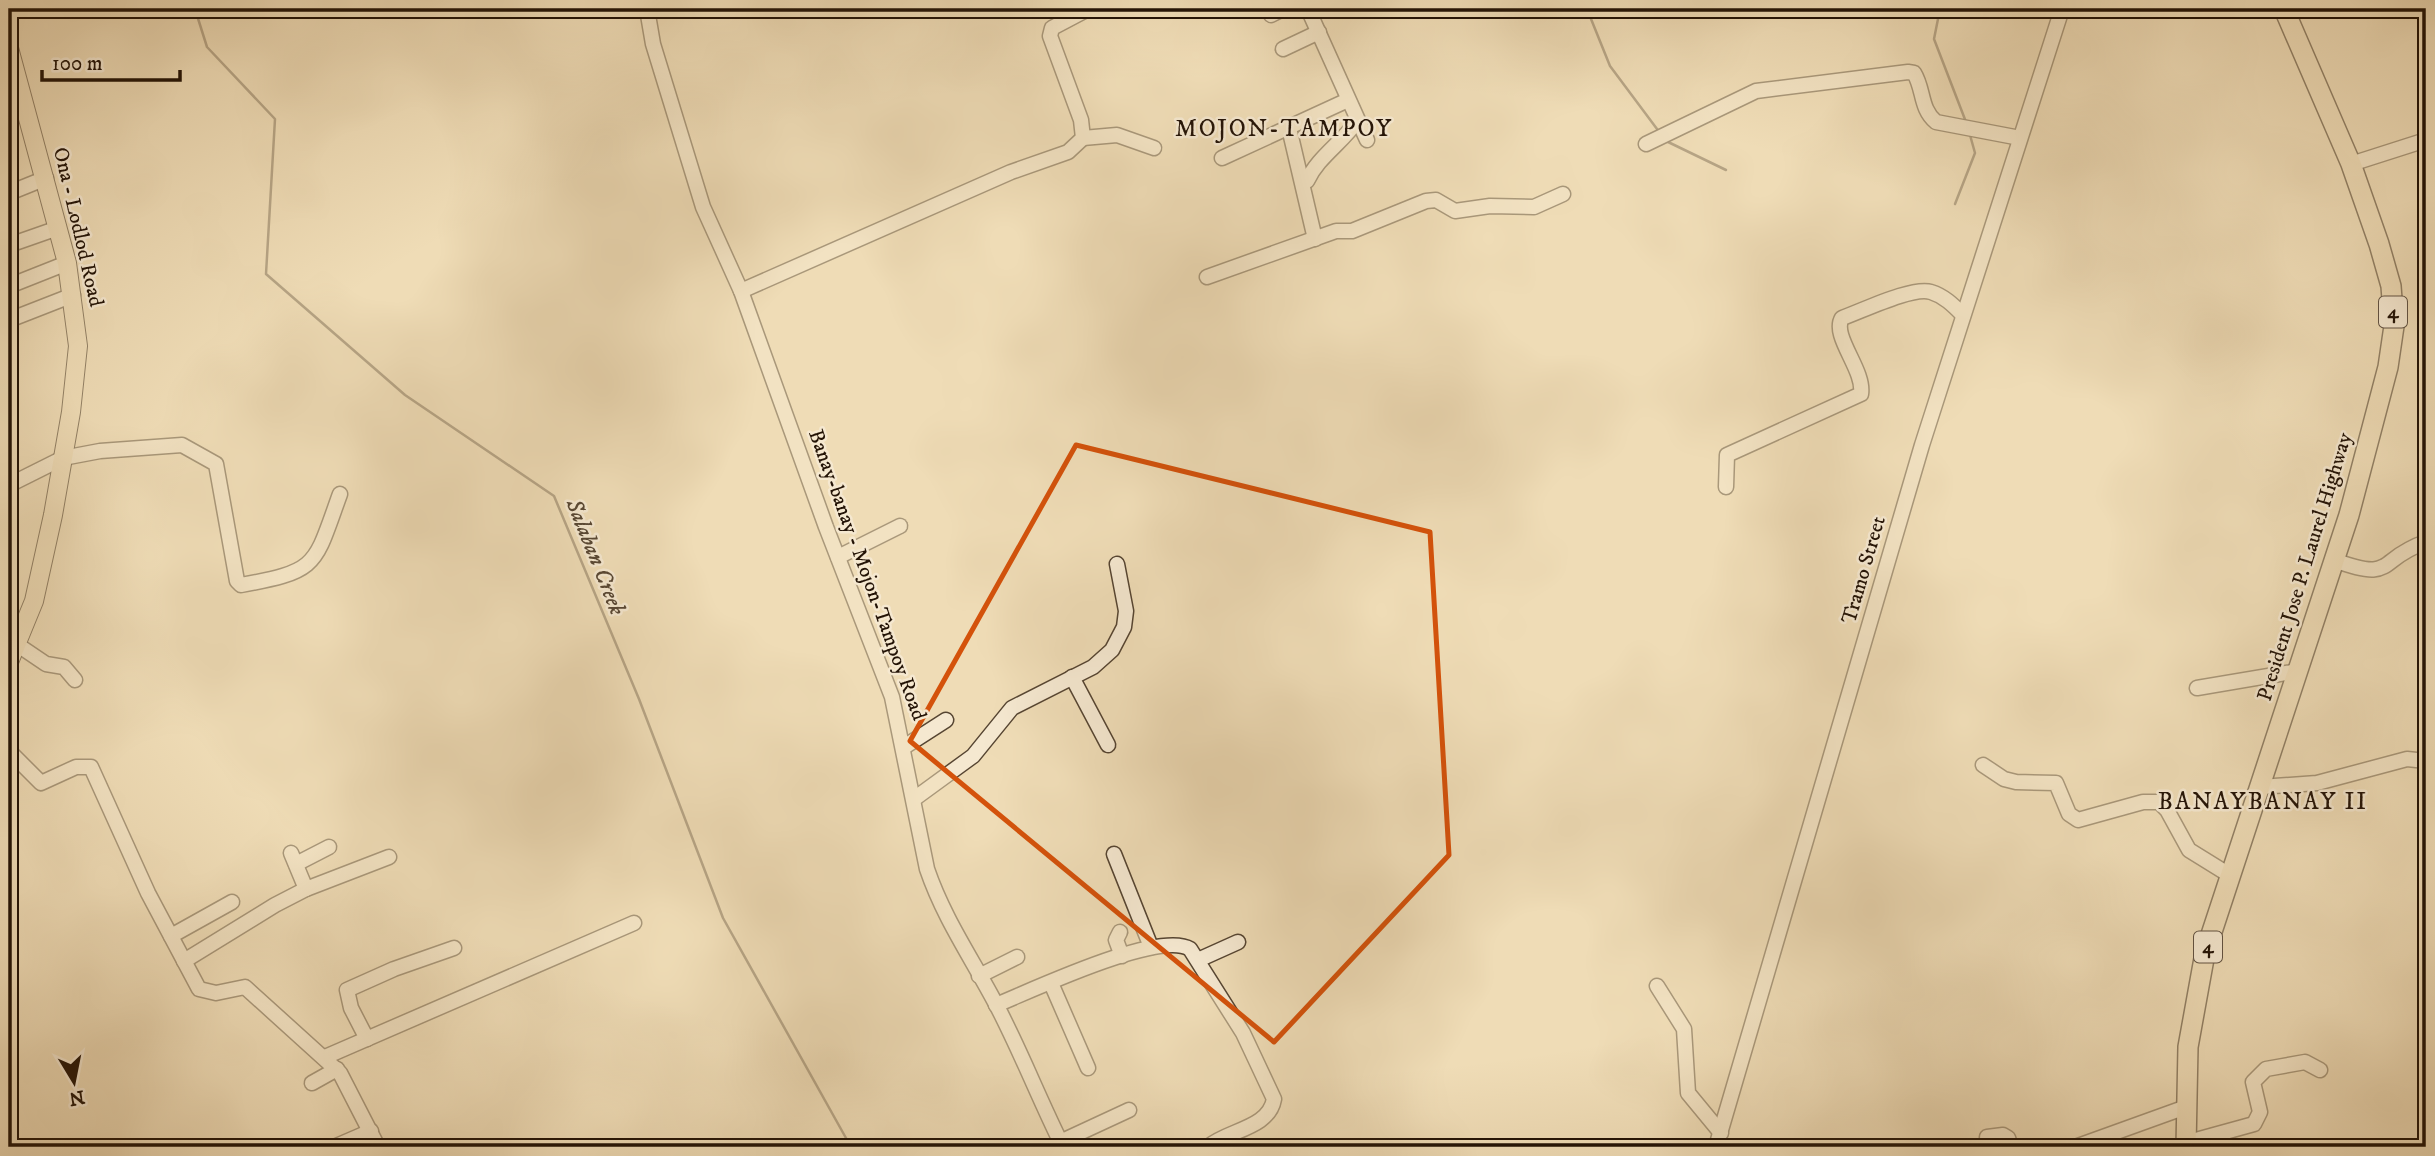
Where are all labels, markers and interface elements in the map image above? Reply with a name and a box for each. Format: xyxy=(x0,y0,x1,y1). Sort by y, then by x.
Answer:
scale bar xyxy=(42,38,180,82)
text: 100 m xyxy=(52,51,103,77)
district label: MOJON-TAMPOY xyxy=(1175,114,1393,144)
street label: Ona - Lodlod Road xyxy=(47,145,109,310)
road number: 4 xyxy=(2379,296,2407,328)
street label: Banay-banay - Mojon-Tampoy Road xyxy=(802,426,932,725)
street label: President Jose P. Laurel Highway xyxy=(2252,429,2359,704)
water label: Salaban Creek xyxy=(558,494,632,620)
street label: Tramo Street xyxy=(1836,513,1892,627)
district label: BANAYBANAY II xyxy=(2158,787,2368,817)
road number: 4 xyxy=(2194,931,2222,962)
north arrow xyxy=(38,1048,108,1118)
text: N xyxy=(67,1085,86,1110)

